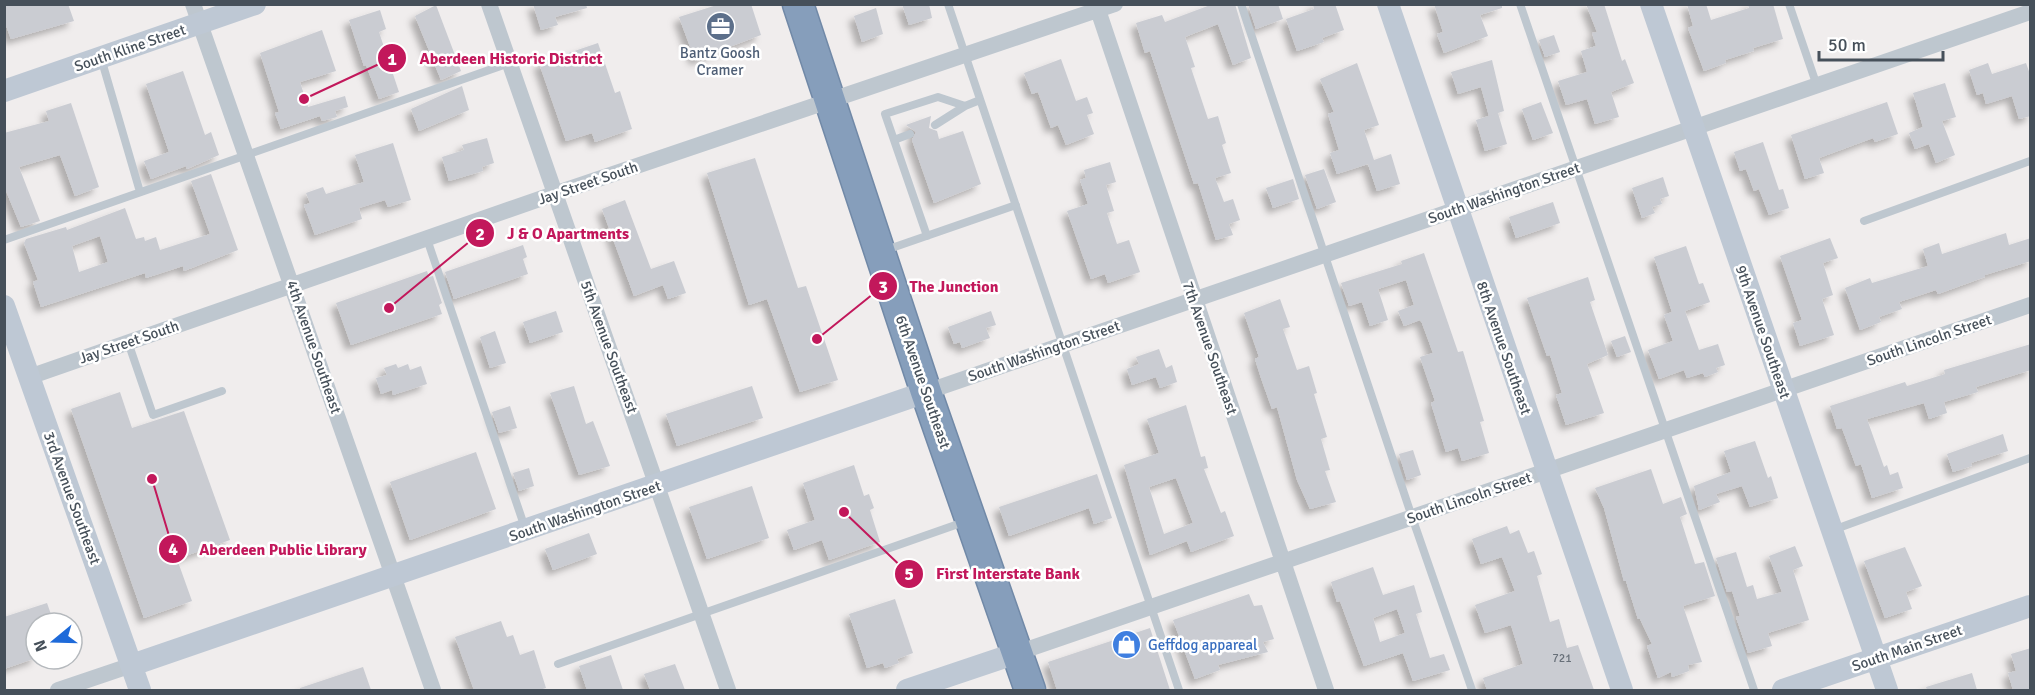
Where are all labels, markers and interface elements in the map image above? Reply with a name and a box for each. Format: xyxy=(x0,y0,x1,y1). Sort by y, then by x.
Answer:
office icon: Bantz Goosh Cramer xyxy=(704,10,736,42)
street label: South Kline Street xyxy=(72,21,188,75)
scale bar xyxy=(1819,24,1944,62)
text: 50 m xyxy=(1828,34,1866,56)
callout: Aberdeen Historic District xyxy=(377,41,614,75)
place label: Bantz Goosh Cramer xyxy=(680,44,760,79)
text: 1 xyxy=(387,48,397,70)
text: Aberdeen Historic District xyxy=(420,49,602,69)
street label: Jay Street South xyxy=(536,158,640,208)
street label: South Washington Street xyxy=(1426,159,1582,227)
callout: J & O Apartments xyxy=(465,216,641,250)
text: 2 xyxy=(475,223,485,245)
text: J & O Apartments xyxy=(507,224,629,244)
street label: 9th Avenue Southeast xyxy=(1732,263,1794,401)
callout: The Junction xyxy=(868,269,1011,303)
text: 3 xyxy=(878,276,888,298)
text: The Junction xyxy=(910,277,999,297)
street label: 4th Avenue Southeast xyxy=(283,278,345,416)
street label: 5th Avenue Southeast xyxy=(577,278,641,416)
street label: 7th Avenue Southeast xyxy=(1179,279,1241,417)
street label: 8th Avenue Southeast xyxy=(1473,279,1535,417)
street label: South Lincoln Street xyxy=(1864,310,1994,370)
street label: 6th Avenue Southeast xyxy=(892,313,954,451)
street label: Jay Street South xyxy=(77,317,181,367)
street label: South Washington Street xyxy=(966,317,1122,385)
street label: 3rd Avenue Southeast xyxy=(40,429,104,567)
street label: South Lincoln Street xyxy=(1404,468,1534,528)
street label: South Washington Street xyxy=(507,477,663,545)
callout: Aberdeen Public Library xyxy=(158,532,379,566)
text: 4 xyxy=(168,538,178,560)
text: Aberdeen Public Library xyxy=(199,540,367,560)
callout: First Interstate Bank xyxy=(894,557,1092,591)
text: 5 xyxy=(904,563,914,585)
text: First Interstate Bank xyxy=(936,564,1081,584)
north arrow xyxy=(24,611,84,671)
street label: South Main Street xyxy=(1849,621,1965,675)
shop icon: Geffdog appareal xyxy=(1111,629,1143,661)
place label: Geffdog appareal xyxy=(1148,636,1258,654)
text: N xyxy=(29,637,52,654)
house number: 721 xyxy=(1552,651,1572,666)

